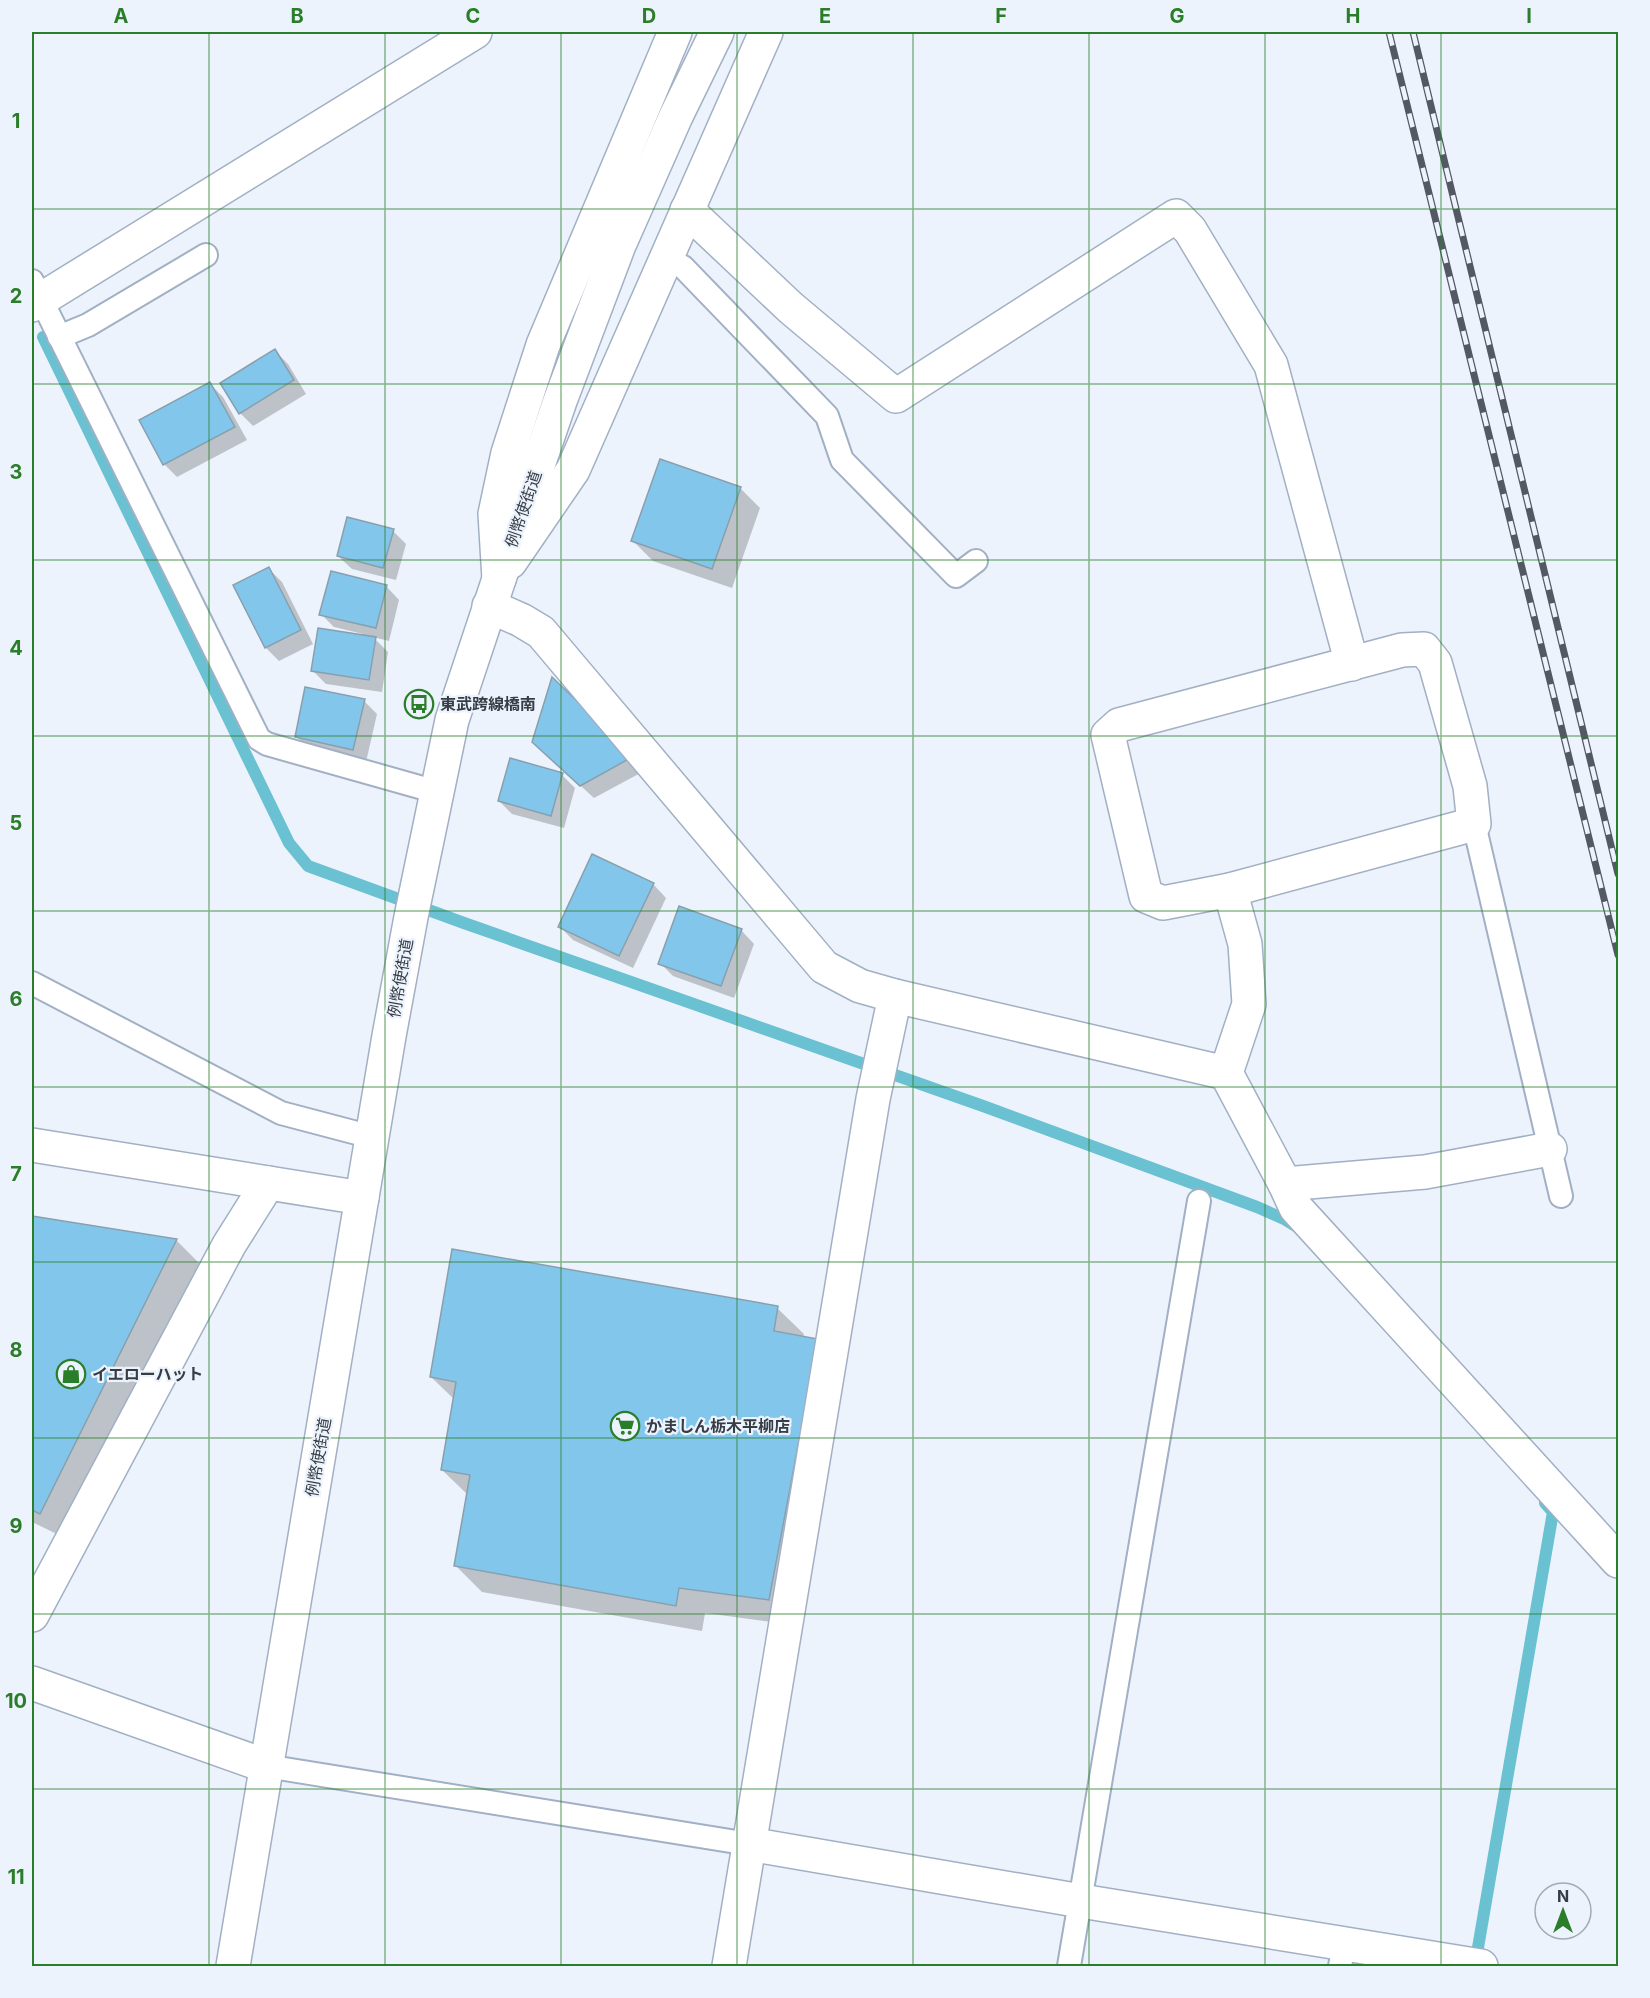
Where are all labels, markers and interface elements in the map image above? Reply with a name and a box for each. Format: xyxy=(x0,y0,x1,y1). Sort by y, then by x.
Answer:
text: A xyxy=(114,4,129,28)
text: B xyxy=(290,4,304,28)
text: C xyxy=(466,4,480,28)
text: D xyxy=(642,4,656,28)
text: E xyxy=(819,4,831,28)
text: F xyxy=(995,4,1007,28)
text: G xyxy=(1169,4,1185,28)
text: H xyxy=(1346,4,1360,28)
text: I xyxy=(1526,4,1532,28)
text: 1 xyxy=(12,109,20,133)
text: 2 xyxy=(10,284,22,308)
text: 3 xyxy=(10,460,22,484)
street label: 例幣使街道 xyxy=(501,468,545,550)
text: 4 xyxy=(9,636,23,660)
bus stop icon: 東武跨線橋南 xyxy=(403,688,435,720)
place label: 東武跨線橋南 xyxy=(440,694,536,714)
text: 5 xyxy=(10,811,22,835)
street label: 例幣使街道 xyxy=(383,937,417,1019)
text: 6 xyxy=(10,987,23,1011)
text: 7 xyxy=(10,1162,22,1186)
text: 8 xyxy=(9,1338,23,1362)
shop icon: イエローハット xyxy=(55,1358,87,1390)
place label: イエローハット xyxy=(92,1364,204,1384)
supermarket icon: かましん栃木平柳店 xyxy=(609,1410,641,1442)
street label: 例幣使街道 xyxy=(301,1416,335,1498)
place label: かましん栃木平柳店 xyxy=(646,1416,790,1436)
text: 9 xyxy=(10,1514,23,1538)
text: 10 xyxy=(5,1689,27,1713)
text: 11 xyxy=(7,1865,25,1889)
north arrow xyxy=(1533,1881,1593,1941)
text: N xyxy=(1557,1886,1569,1906)

